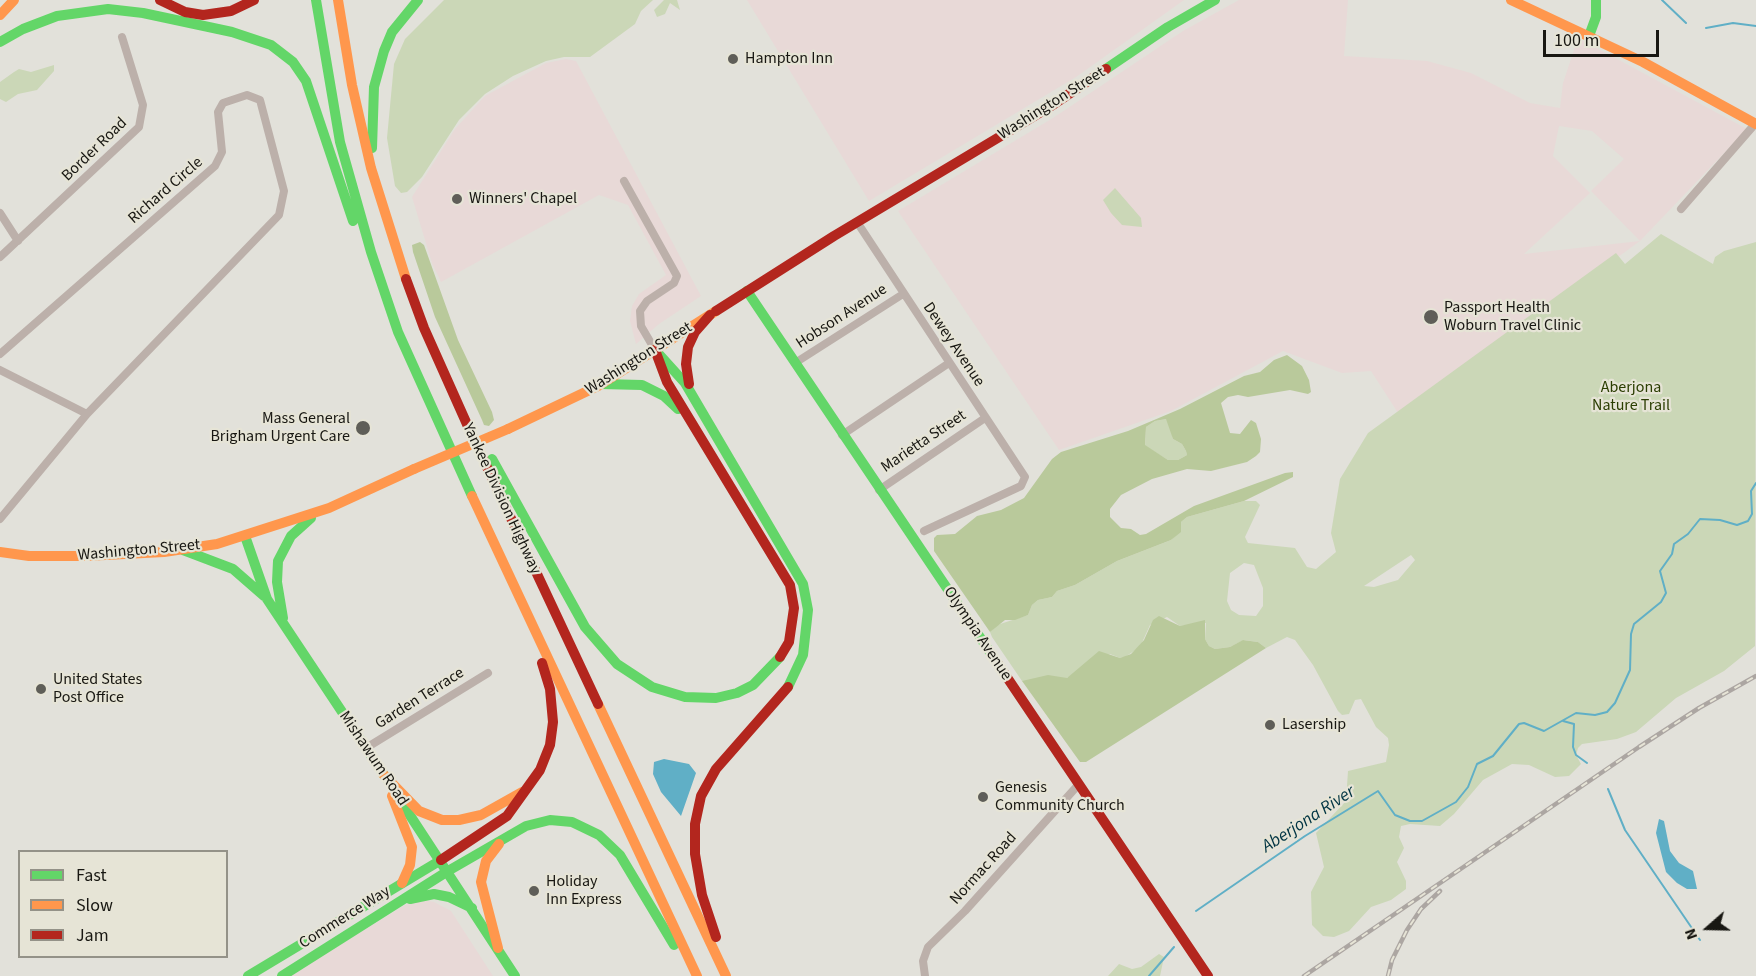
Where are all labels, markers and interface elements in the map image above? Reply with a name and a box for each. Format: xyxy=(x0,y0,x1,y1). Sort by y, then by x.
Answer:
scale bar xyxy=(1546,18,1662,56)
text: 100 m xyxy=(1554,28,1599,53)
place label: Hampton Inn xyxy=(745,49,833,69)
marker: Hampton Inn xyxy=(726,52,740,66)
street label: Washington Street xyxy=(995,63,1109,145)
street label: Border Road xyxy=(58,114,132,186)
street label: Richard Circle xyxy=(125,153,207,229)
place label: Winners' Chapel xyxy=(469,189,577,209)
marker: Winners' Chapel xyxy=(450,192,464,206)
street label: Hobson Avenue xyxy=(793,280,891,354)
place label: Passport Health Woburn Travel Clinic xyxy=(1444,298,1581,336)
street label: Dewey Avenue xyxy=(918,299,988,391)
marker: Passport Health Woburn Travel Clinic xyxy=(1422,308,1440,326)
street label: Washington Street xyxy=(582,318,696,400)
park label: Aberjona Nature Trail xyxy=(1592,378,1670,416)
street label: Marietta Street xyxy=(878,407,970,477)
place label: Mass General Brigham Urgent Care xyxy=(210,409,350,447)
marker: Mass General Brigham Urgent Care xyxy=(354,419,372,437)
street label: Yankee Division Highway xyxy=(458,420,544,578)
street label: Washington Street xyxy=(77,536,201,566)
street label: Olympia Avenue xyxy=(939,584,1015,684)
street label: Garden Terrace xyxy=(372,664,468,734)
place label: United States Post Office xyxy=(53,670,142,708)
marker: United States Post Office xyxy=(34,682,48,696)
street label: Mishawum Road xyxy=(334,708,412,810)
place label: Lasership xyxy=(1282,715,1346,735)
marker: Lasership xyxy=(1263,718,1277,732)
place label: Genesis Community Church xyxy=(995,778,1125,816)
water label: Aberjona River xyxy=(1258,782,1360,858)
marker: Genesis Community Church xyxy=(976,790,990,804)
street label: Normac Road xyxy=(947,829,1021,909)
legend xyxy=(18,850,228,958)
text: Fast xyxy=(76,863,107,888)
place label: Holiday Inn Express xyxy=(546,872,622,910)
street label: Commerce Way xyxy=(296,882,394,954)
marker: Holiday Inn Express xyxy=(527,884,541,898)
text: Slow xyxy=(76,893,113,918)
north arrow xyxy=(1678,898,1738,958)
text: Jam xyxy=(76,923,109,948)
text: N xyxy=(1679,925,1703,943)

